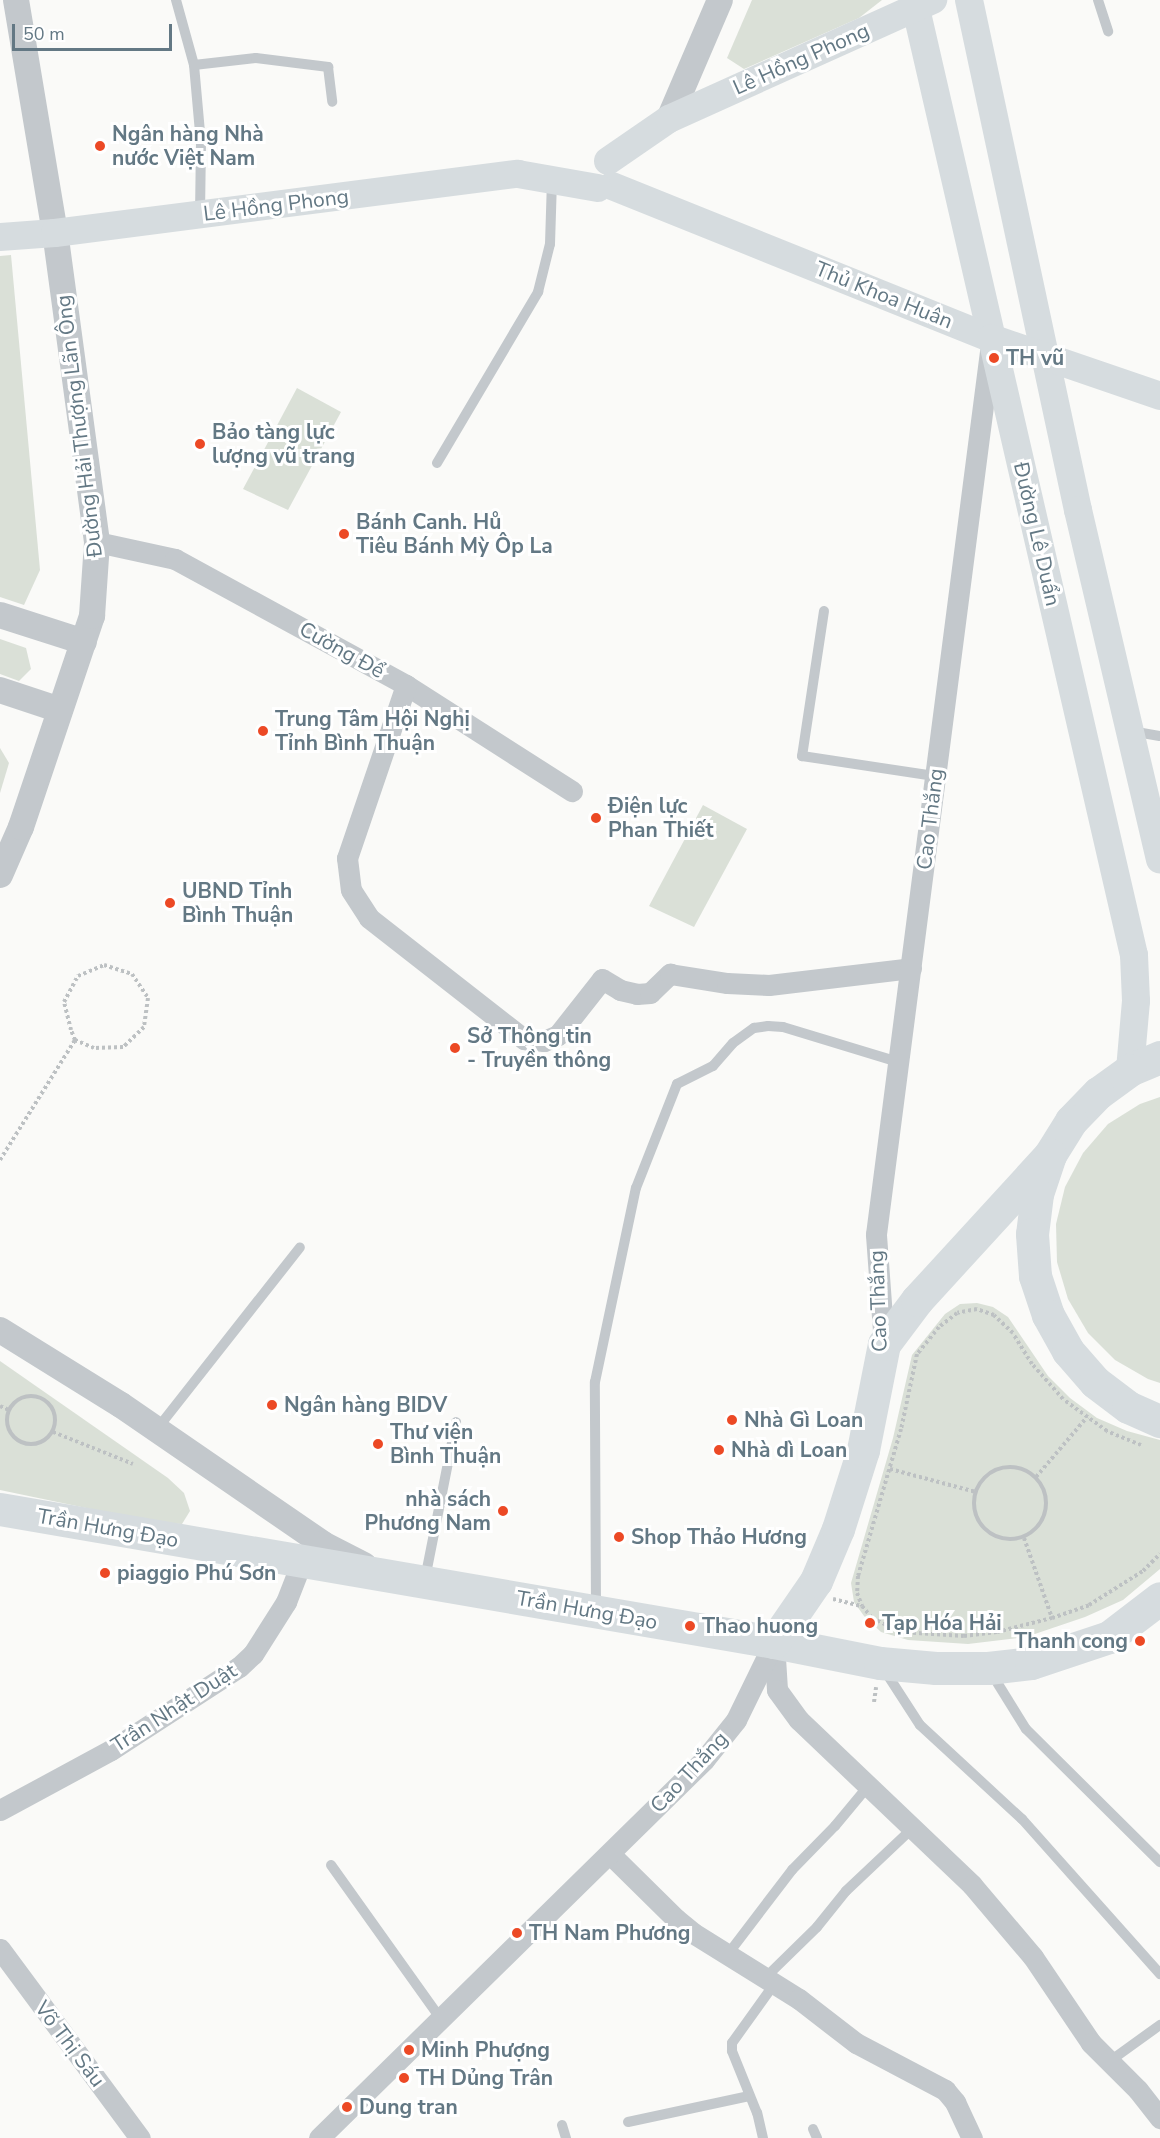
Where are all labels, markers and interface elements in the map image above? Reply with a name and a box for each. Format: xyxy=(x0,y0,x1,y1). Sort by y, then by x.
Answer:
scale bar xyxy=(15,12,176,50)
street label: Lê Hồng Phong xyxy=(729,18,873,100)
text: 50 m xyxy=(23,22,65,46)
place label: Ngân hàng Nhà nước Việt Nam xyxy=(112,121,264,171)
marker: Ngân hàng Nhà nước Việt Nam xyxy=(93,139,107,153)
street label: Lê Hồng Phong xyxy=(202,184,350,226)
street label: Thủ Khoa Huân xyxy=(812,256,956,334)
street label: Đường Hải Thượng Lãn Ông xyxy=(50,293,108,559)
place label: TH vũ xyxy=(1006,345,1064,371)
marker: TH vũ xyxy=(987,351,1001,365)
place label: Bảo tàng lực lượng vũ trang xyxy=(212,419,355,469)
marker: Bảo tàng lực lượng vũ trang xyxy=(193,437,207,451)
street label: Đường Lê Duẩn xyxy=(1008,460,1066,608)
place label: Bánh Canh. Hů Tiêu Bánh Mỳ Ôp La xyxy=(356,509,553,559)
marker: Bánh Canh. Hů Tiêu Bánh Mỳ Ôp La xyxy=(337,527,351,541)
street label: Cường Để xyxy=(295,616,389,684)
place label: Trung Tâm Hội Nghị Tỉnh Bình Thuận xyxy=(275,706,470,756)
marker: Trung Tâm Hội Nghị Tỉnh Bình Thuận xyxy=(256,724,270,738)
street label: Cao Thắng xyxy=(911,767,949,871)
place label: Điện lực Phan Thiết xyxy=(608,793,714,843)
marker: Điện lực Phan Thiết xyxy=(589,811,603,825)
place label: UBND Tỉnh Bình Thuận xyxy=(182,878,293,928)
marker: UBND Tỉnh Bình Thuận xyxy=(163,896,177,910)
place label: Sở Thông tin - Truyền thông xyxy=(467,1023,611,1073)
marker: Sở Thông tin - Truyền thông xyxy=(448,1041,462,1055)
street label: Cao Thắng xyxy=(864,1250,892,1352)
place label: Ngân hàng BIDV xyxy=(284,1392,447,1418)
marker: Ngân hàng BIDV xyxy=(265,1398,279,1412)
place label: Nhà Gì Loan xyxy=(744,1407,863,1433)
marker: Nhà Gì Loan xyxy=(725,1413,739,1427)
place label: Thư viện Bình Thuận xyxy=(390,1419,501,1469)
marker: Thư viện Bình Thuận xyxy=(371,1437,385,1451)
place label: Nhà dì Loan xyxy=(731,1437,847,1463)
marker: Nhà dì Loan xyxy=(712,1443,726,1457)
place label: nhà sách Phương Nam xyxy=(365,1486,491,1536)
street label: Trần Hưng Đạo xyxy=(36,1503,180,1553)
marker: nhà sách Phương Nam xyxy=(496,1504,510,1518)
place label: Shop Thảo Hương xyxy=(631,1524,807,1550)
marker: Shop Thảo Hương xyxy=(612,1530,626,1544)
place label: piaggio Phú Sơn xyxy=(117,1560,276,1586)
marker: piaggio Phú Sơn xyxy=(98,1566,112,1580)
street label: Trần Hưng Đạo xyxy=(515,1585,659,1635)
place label: Tạp Hóa Hải xyxy=(882,1610,1002,1636)
place label: Thao huong xyxy=(702,1613,818,1639)
marker: Tạp Hóa Hải xyxy=(863,1616,877,1630)
marker: Thao huong xyxy=(683,1619,697,1633)
place label: Thanh cong xyxy=(1014,1628,1128,1654)
marker: Thanh cong xyxy=(1133,1634,1147,1648)
street label: Trần Nhật Duật xyxy=(107,1658,241,1758)
street label: Cao Thắng xyxy=(645,1726,733,1818)
place label: TH Nam Phương xyxy=(529,1920,690,1946)
marker: TH Nam Phương xyxy=(510,1926,524,1940)
street label: Võ Thị Sáu xyxy=(30,1996,110,2092)
place label: Minh Phượng xyxy=(421,2037,550,2063)
marker: Minh Phượng xyxy=(402,2043,416,2057)
place label: TH Dủng Trân xyxy=(416,2065,553,2091)
marker: TH Dủng Trân xyxy=(397,2071,411,2085)
place label: Dung tran xyxy=(359,2094,458,2120)
marker: Dung tran xyxy=(340,2100,354,2114)

